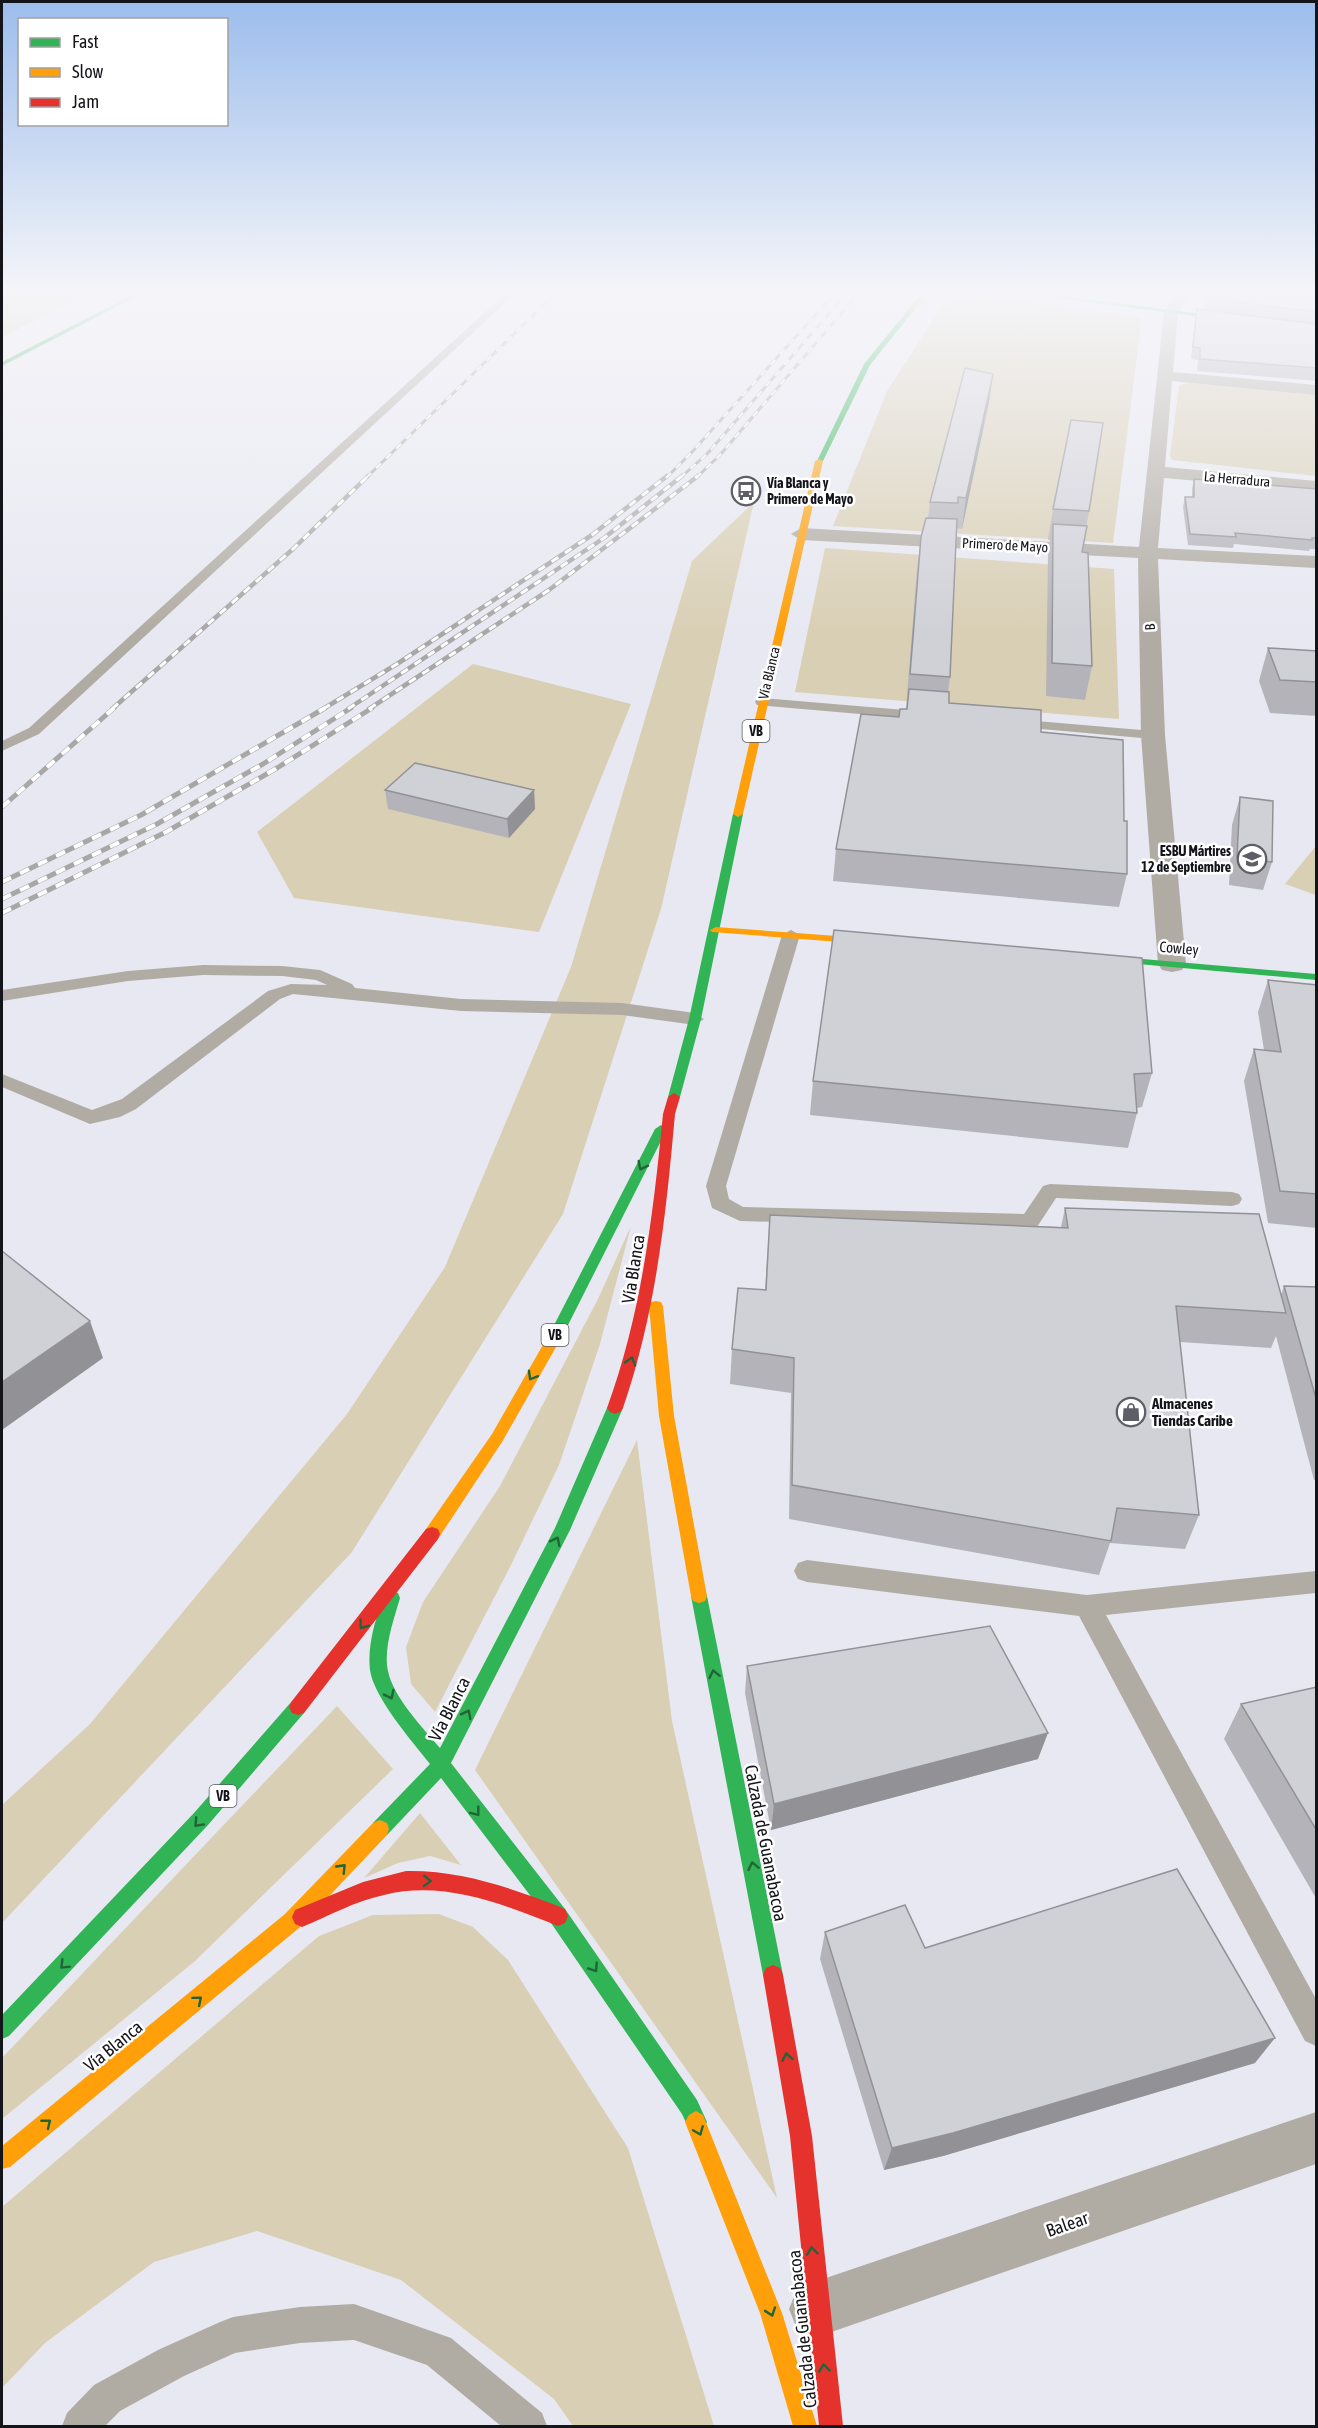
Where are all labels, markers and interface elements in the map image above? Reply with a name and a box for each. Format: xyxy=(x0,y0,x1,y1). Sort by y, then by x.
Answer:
legend xyxy=(18,18,228,126)
text: Fast xyxy=(72,31,99,52)
text: Slow xyxy=(72,61,103,82)
text: Jam xyxy=(72,91,99,112)
street label: La Herradura xyxy=(1203,468,1271,490)
bus stop icon: Vía Blanca y Primero de Mayo xyxy=(730,475,762,507)
place label: Vía Blanca y Primero de Mayo xyxy=(766,475,854,507)
street label: Primero de Mayo xyxy=(961,535,1049,555)
street label: B xyxy=(1142,623,1158,631)
street label: Vía Blanca xyxy=(755,645,783,701)
road number: VB xyxy=(742,720,770,742)
place label: ESBU Mártires 12 de Septiembre xyxy=(1141,843,1231,875)
school or university icon: ESBU Mártires 12 de Septiembre xyxy=(1236,843,1268,875)
street label: Cowley xyxy=(1159,938,1199,958)
one-way arrow xyxy=(638,1160,649,1170)
street label: Vía Blanca xyxy=(617,1233,649,1305)
road number: VB xyxy=(542,1324,568,1346)
one-way arrow xyxy=(624,1356,636,1367)
one-way arrow xyxy=(528,1370,540,1380)
place label: Almacenes Tiendas Caribe xyxy=(1151,1395,1233,1429)
shop icon: Almacenes Tiendas Caribe xyxy=(1115,1396,1147,1428)
one-way arrow xyxy=(549,1537,560,1547)
one-way arrow xyxy=(359,1618,370,1629)
one-way arrow xyxy=(708,1670,721,1680)
street label: Vía Blanca xyxy=(424,1673,474,1745)
one-way arrow xyxy=(383,1689,395,1700)
one-way arrow xyxy=(459,1710,471,1721)
street label: Calzada de Guanabacoa xyxy=(741,1763,791,1923)
road number: VB xyxy=(210,1785,236,1807)
one-way arrow xyxy=(469,1805,480,1816)
one-way arrow xyxy=(194,1816,205,1827)
one-way arrow xyxy=(747,1861,760,1871)
one-way arrow xyxy=(335,1865,346,1875)
one-way arrow xyxy=(423,1874,432,1887)
one-way arrow xyxy=(61,1957,72,1968)
one-way arrow xyxy=(587,1961,598,1972)
one-way arrow xyxy=(191,1996,202,2007)
street label: Vía Blanca xyxy=(79,2016,147,2076)
one-way arrow xyxy=(781,2053,794,2063)
one-way arrow xyxy=(40,2119,51,2130)
one-way arrow xyxy=(692,2125,704,2136)
street label: Balear xyxy=(1043,2207,1092,2241)
one-way arrow xyxy=(806,2246,819,2255)
street label: Calzada de Guanabacoa xyxy=(783,2249,821,2409)
one-way arrow xyxy=(763,2306,776,2317)
one-way arrow xyxy=(818,2364,831,2373)

